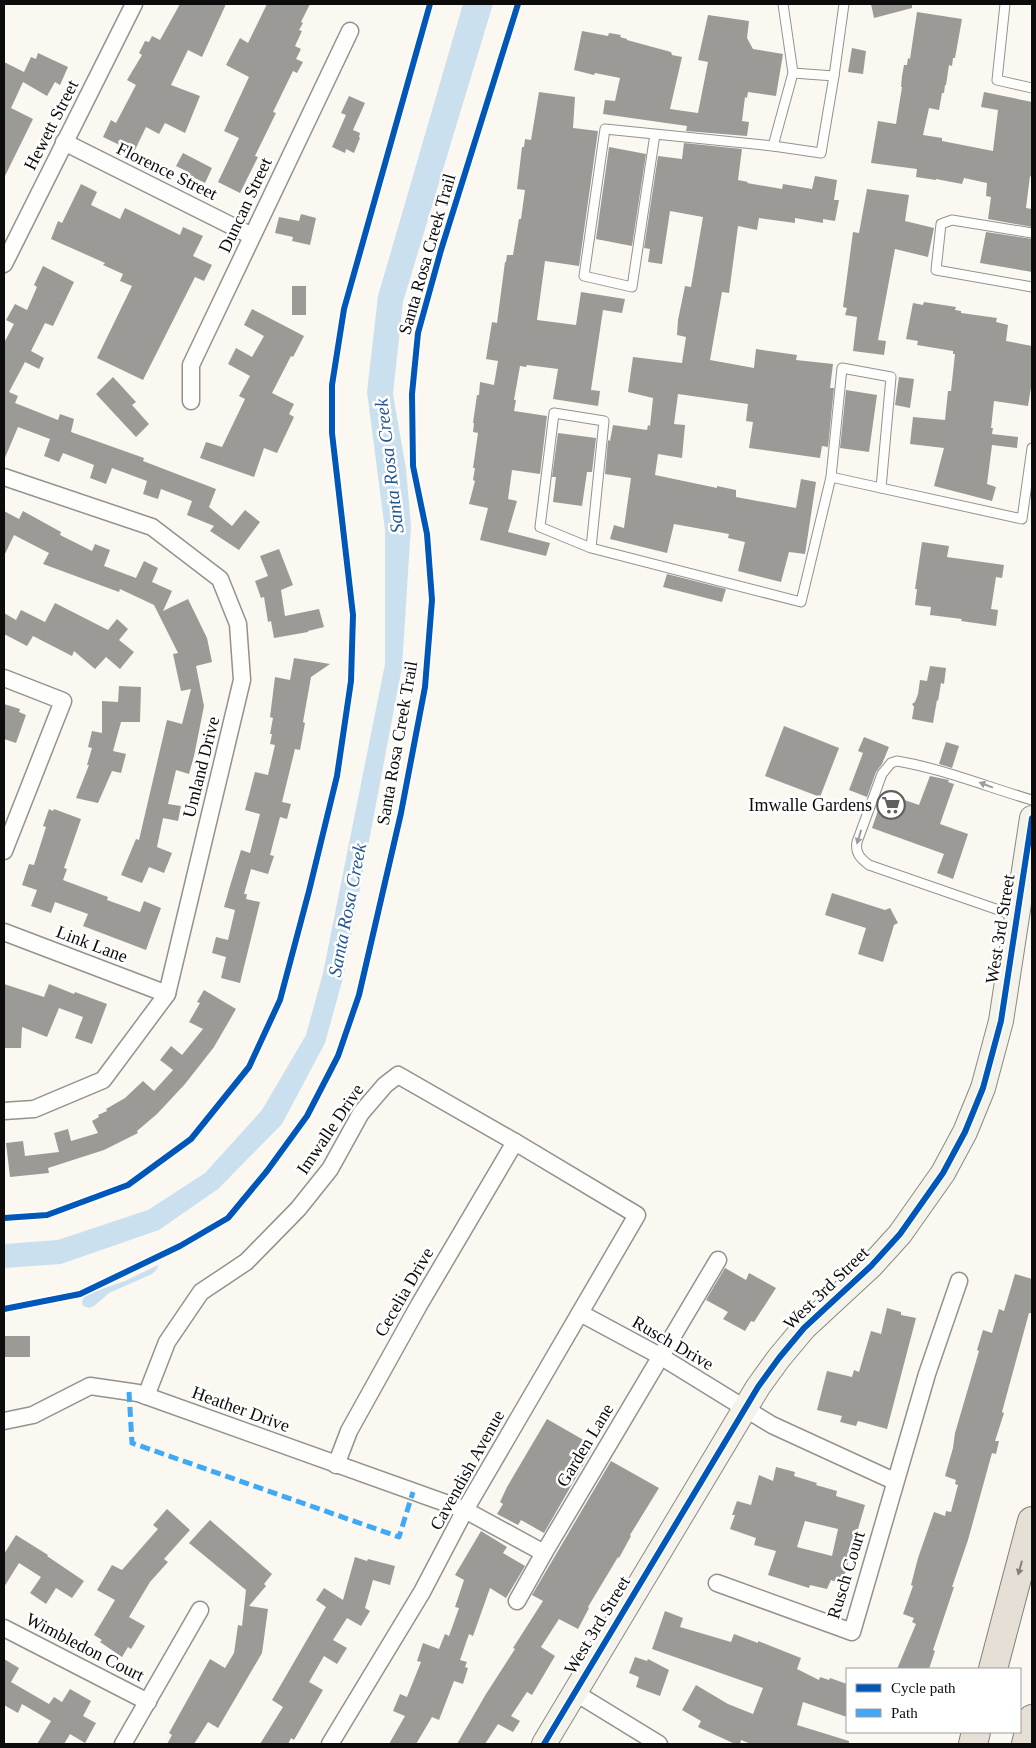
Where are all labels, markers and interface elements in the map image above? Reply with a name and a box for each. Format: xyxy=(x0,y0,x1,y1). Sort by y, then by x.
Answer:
street label: Hewett Street xyxy=(20,77,82,173)
street label: Florence Street xyxy=(113,138,221,204)
street label: Duncan Street xyxy=(214,154,276,256)
street label: Santa Rosa Creek Trail xyxy=(394,171,460,337)
water label: Santa Rosa Creek xyxy=(370,397,408,535)
street label: Santa Rosa Creek Trail xyxy=(373,659,421,827)
street label: Umland Drive xyxy=(179,714,223,820)
one-way arrow xyxy=(978,781,993,789)
supermarket icon: Imwalle Gardens xyxy=(876,790,906,820)
place label: Imwalle Gardens xyxy=(749,795,872,815)
one-way arrow xyxy=(855,830,862,845)
water label: Santa Rosa Creek xyxy=(324,841,370,978)
street label: West 3rd Street xyxy=(981,873,1019,985)
street label: Link Lane xyxy=(54,921,130,967)
street label: Imwalle Drive xyxy=(293,1080,367,1178)
street label: West 3rd Street xyxy=(779,1242,873,1334)
street label: Cecelia Drive xyxy=(370,1244,438,1340)
street label: Rusch Drive xyxy=(629,1312,717,1374)
street label: Heather Drive xyxy=(189,1382,293,1436)
street label: Garden Lane xyxy=(552,1400,618,1490)
street label: Cavendish Avenue xyxy=(426,1406,508,1534)
street label: Rusch Court xyxy=(823,1529,869,1621)
one-way arrow xyxy=(1015,1561,1023,1576)
street label: West 3rd Street xyxy=(560,1572,634,1678)
street label: Wimbledon Court xyxy=(23,1609,147,1685)
legend xyxy=(846,1668,1021,1733)
text: Cycle path xyxy=(891,1680,956,1696)
text: Path xyxy=(891,1705,918,1721)

